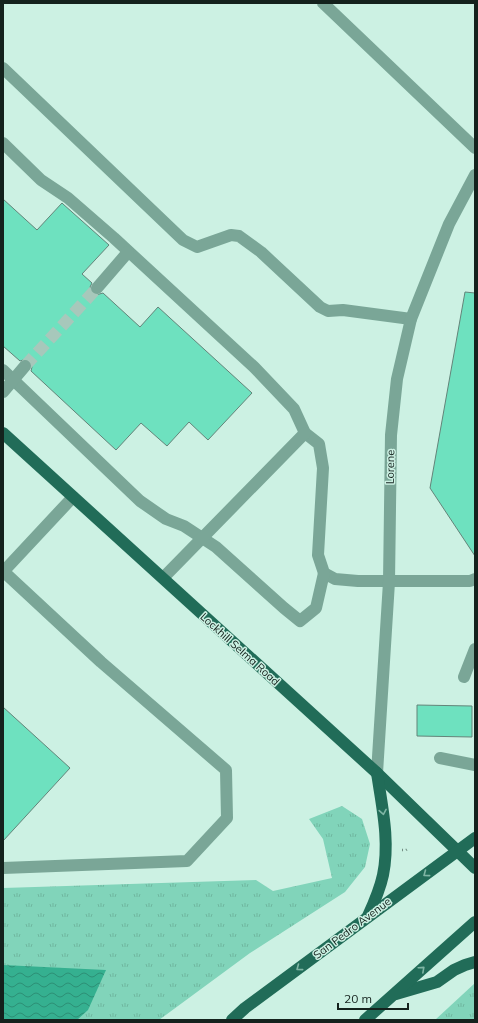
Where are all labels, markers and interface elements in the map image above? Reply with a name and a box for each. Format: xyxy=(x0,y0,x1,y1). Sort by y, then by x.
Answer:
street label: Lorene xyxy=(383,450,397,484)
street label: Lockhill Selma Road xyxy=(197,610,283,688)
one-way arrow xyxy=(378,809,387,815)
one-way arrow xyxy=(423,869,430,876)
street label: San Pedro Avenue xyxy=(310,894,394,962)
one-way arrow xyxy=(296,963,303,971)
one-way arrow xyxy=(418,967,425,974)
scale bar xyxy=(338,985,408,1011)
text: 20 m xyxy=(344,991,372,1006)

